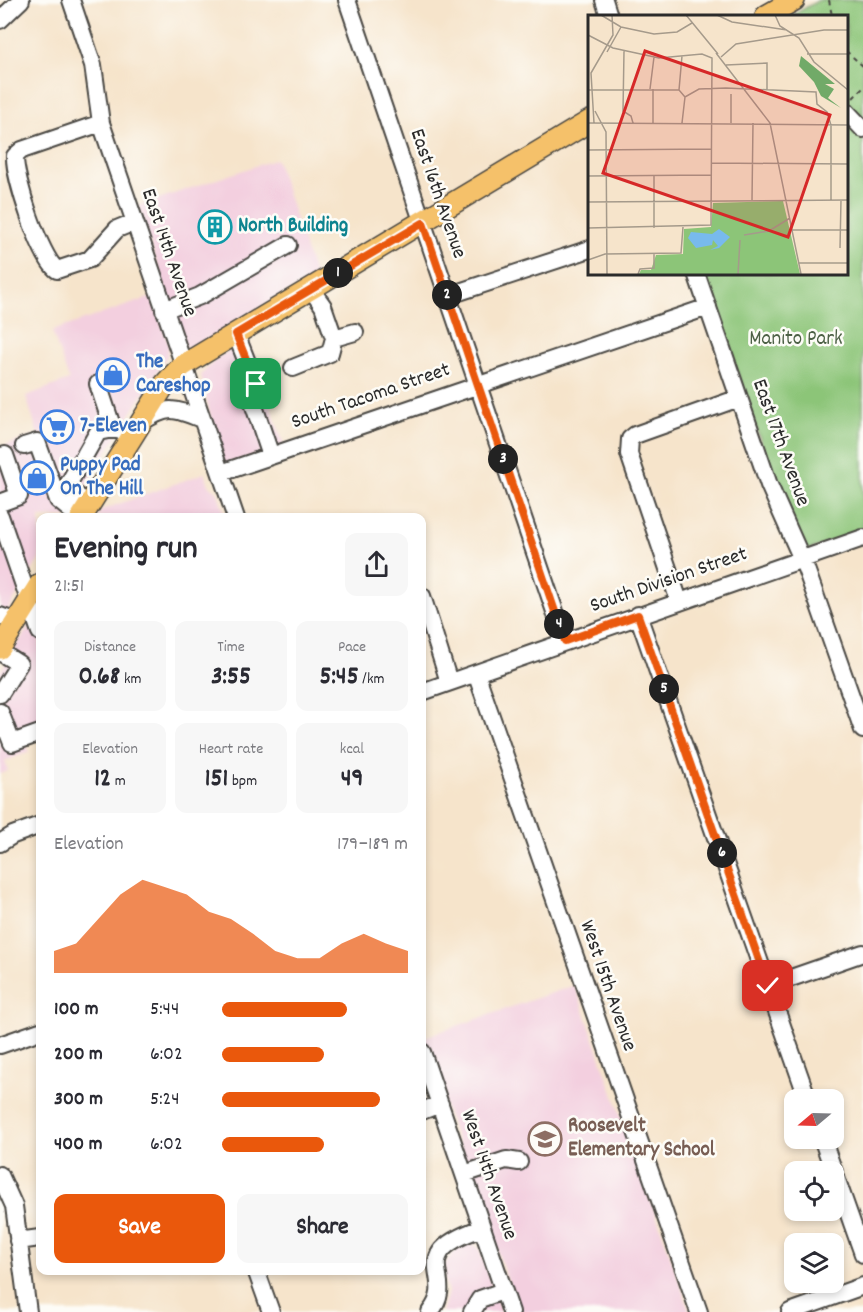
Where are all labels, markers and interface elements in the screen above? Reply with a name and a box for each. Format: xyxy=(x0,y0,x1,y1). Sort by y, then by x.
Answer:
inset map xyxy=(588,15,848,274)
street label: East 16th Avenue xyxy=(401,125,473,263)
street label: East 14th Avenue xyxy=(132,185,204,321)
building icon: North Building xyxy=(197,209,233,245)
place label: North Building xyxy=(238,212,348,242)
pin: 1 xyxy=(323,258,353,288)
text: 1 xyxy=(336,261,340,284)
pin: 2 xyxy=(432,280,462,310)
text: 2 xyxy=(444,283,451,306)
park label: Manito Park xyxy=(749,325,843,355)
place label: The Careshop xyxy=(136,348,211,402)
street label: South Tacoma Street xyxy=(288,356,455,438)
shop icon: The Careshop xyxy=(95,357,131,393)
pin xyxy=(230,358,281,409)
icon: arrive xyxy=(239,367,272,400)
street label: East 17th Avenue xyxy=(743,375,817,511)
supermarket icon: 7-Eleven xyxy=(39,409,75,445)
place label: 7-Eleven xyxy=(80,412,147,442)
pin: 3 xyxy=(488,444,518,474)
text: 3 xyxy=(499,447,507,470)
place label: Puppy Pad On The Hill xyxy=(60,451,144,505)
shop icon: Puppy Pad On The Hill xyxy=(19,460,55,496)
text: Evening run xyxy=(54,527,198,574)
button: share xyxy=(345,533,408,596)
street label: South Division Street xyxy=(586,540,752,622)
text: 21:51 xyxy=(54,573,84,601)
pin: 4 xyxy=(544,609,574,639)
text: 4 xyxy=(556,612,562,635)
text: Distance xyxy=(84,636,136,659)
text: Time xyxy=(217,636,245,659)
text: Pace xyxy=(338,636,366,659)
text: 0.68 xyxy=(79,659,120,696)
text: 3:55 xyxy=(211,659,251,696)
text: 5:45 xyxy=(320,659,359,696)
text: km xyxy=(120,668,141,691)
text: /km xyxy=(359,668,384,691)
pin: 5 xyxy=(649,674,679,704)
text: 5 xyxy=(660,677,668,700)
text: Elevation xyxy=(82,738,138,761)
text: Heart rate xyxy=(199,738,263,761)
text: kcal xyxy=(340,738,364,761)
text: 12 xyxy=(94,761,111,798)
text: 151 xyxy=(205,761,228,798)
text: 49 xyxy=(341,761,363,798)
text: m xyxy=(111,770,126,793)
text: bpm xyxy=(228,770,257,793)
text: Elevation xyxy=(54,831,124,859)
text: 179–189 m xyxy=(337,831,408,859)
pin: 6 xyxy=(707,838,737,868)
text: 6 xyxy=(718,841,726,864)
street label: West 15th Avenue xyxy=(571,917,643,1055)
pin xyxy=(742,960,793,1011)
icon: check xyxy=(751,969,784,1002)
text: 100 m xyxy=(54,996,99,1024)
text: 5:44 xyxy=(150,996,179,1024)
text: 200 m xyxy=(54,1041,103,1069)
text: 6:02 xyxy=(150,1041,183,1069)
text: 300 m xyxy=(54,1086,103,1114)
text: 5:24 xyxy=(150,1086,180,1114)
north arrow xyxy=(784,1089,844,1149)
map controls xyxy=(784,1089,844,1293)
street label: West 14th Avenue xyxy=(452,1106,524,1244)
place label: Roosevelt Elementary School xyxy=(568,1112,716,1166)
school or university icon: Roosevelt Elementary School xyxy=(527,1121,563,1157)
text: 400 m xyxy=(54,1131,102,1159)
text: 6:02 xyxy=(150,1131,183,1159)
button: locate xyxy=(784,1161,844,1221)
button: Save xyxy=(54,1194,225,1263)
button: Share xyxy=(237,1194,408,1263)
button: layers xyxy=(784,1233,844,1293)

